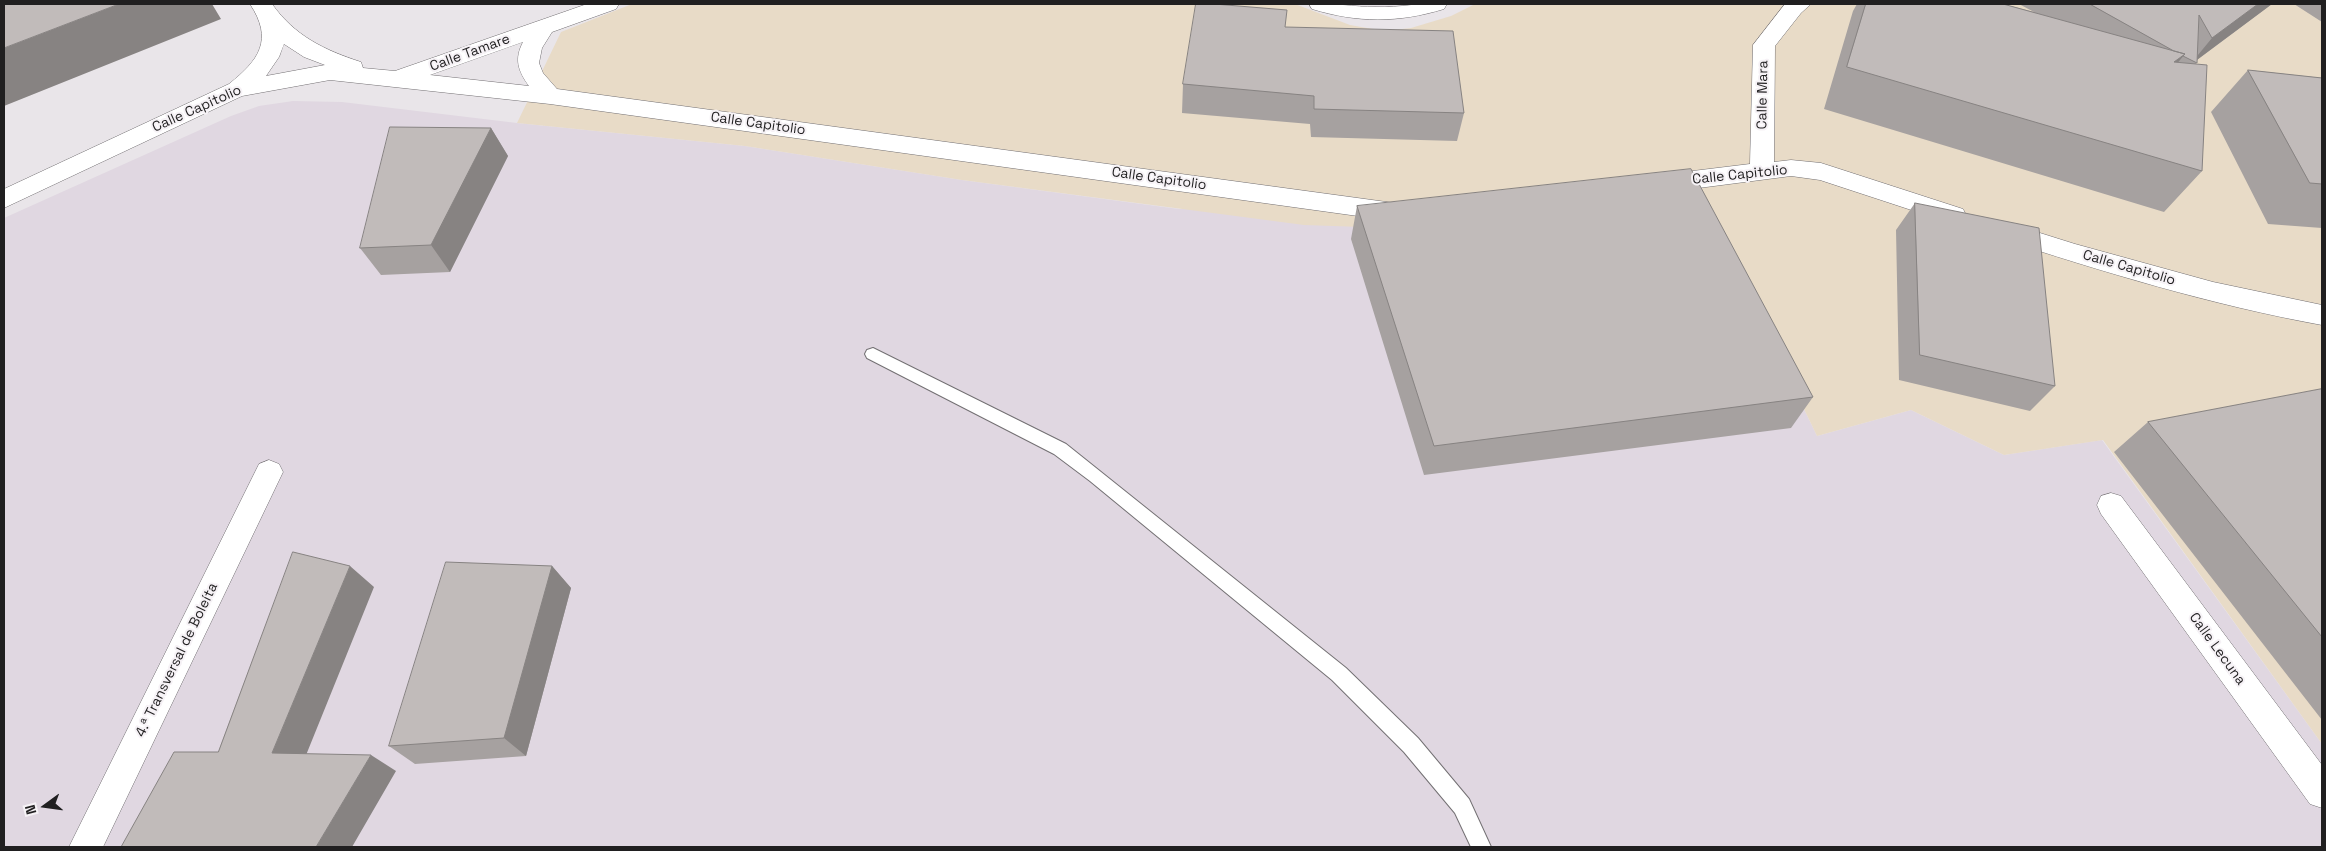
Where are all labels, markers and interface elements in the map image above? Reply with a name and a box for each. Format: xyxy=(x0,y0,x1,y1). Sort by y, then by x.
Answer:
street label: Calle Tamare xyxy=(428,31,512,75)
street label: Calle Mara xyxy=(1754,60,1772,130)
street label: Calle Capitolio xyxy=(150,82,244,136)
street label: Calle Capitolio xyxy=(709,109,807,139)
street label: Calle Capitolio xyxy=(1692,162,1788,188)
street label: Calle Capitolio xyxy=(1110,164,1208,194)
street label: Calle Capitolio xyxy=(2081,247,2177,289)
street label: 4.ª Transversal de Boleíta xyxy=(132,580,222,740)
street label: Calle Lecuna xyxy=(2185,610,2249,688)
north arrow xyxy=(20,781,70,831)
text: N xyxy=(21,803,40,816)

